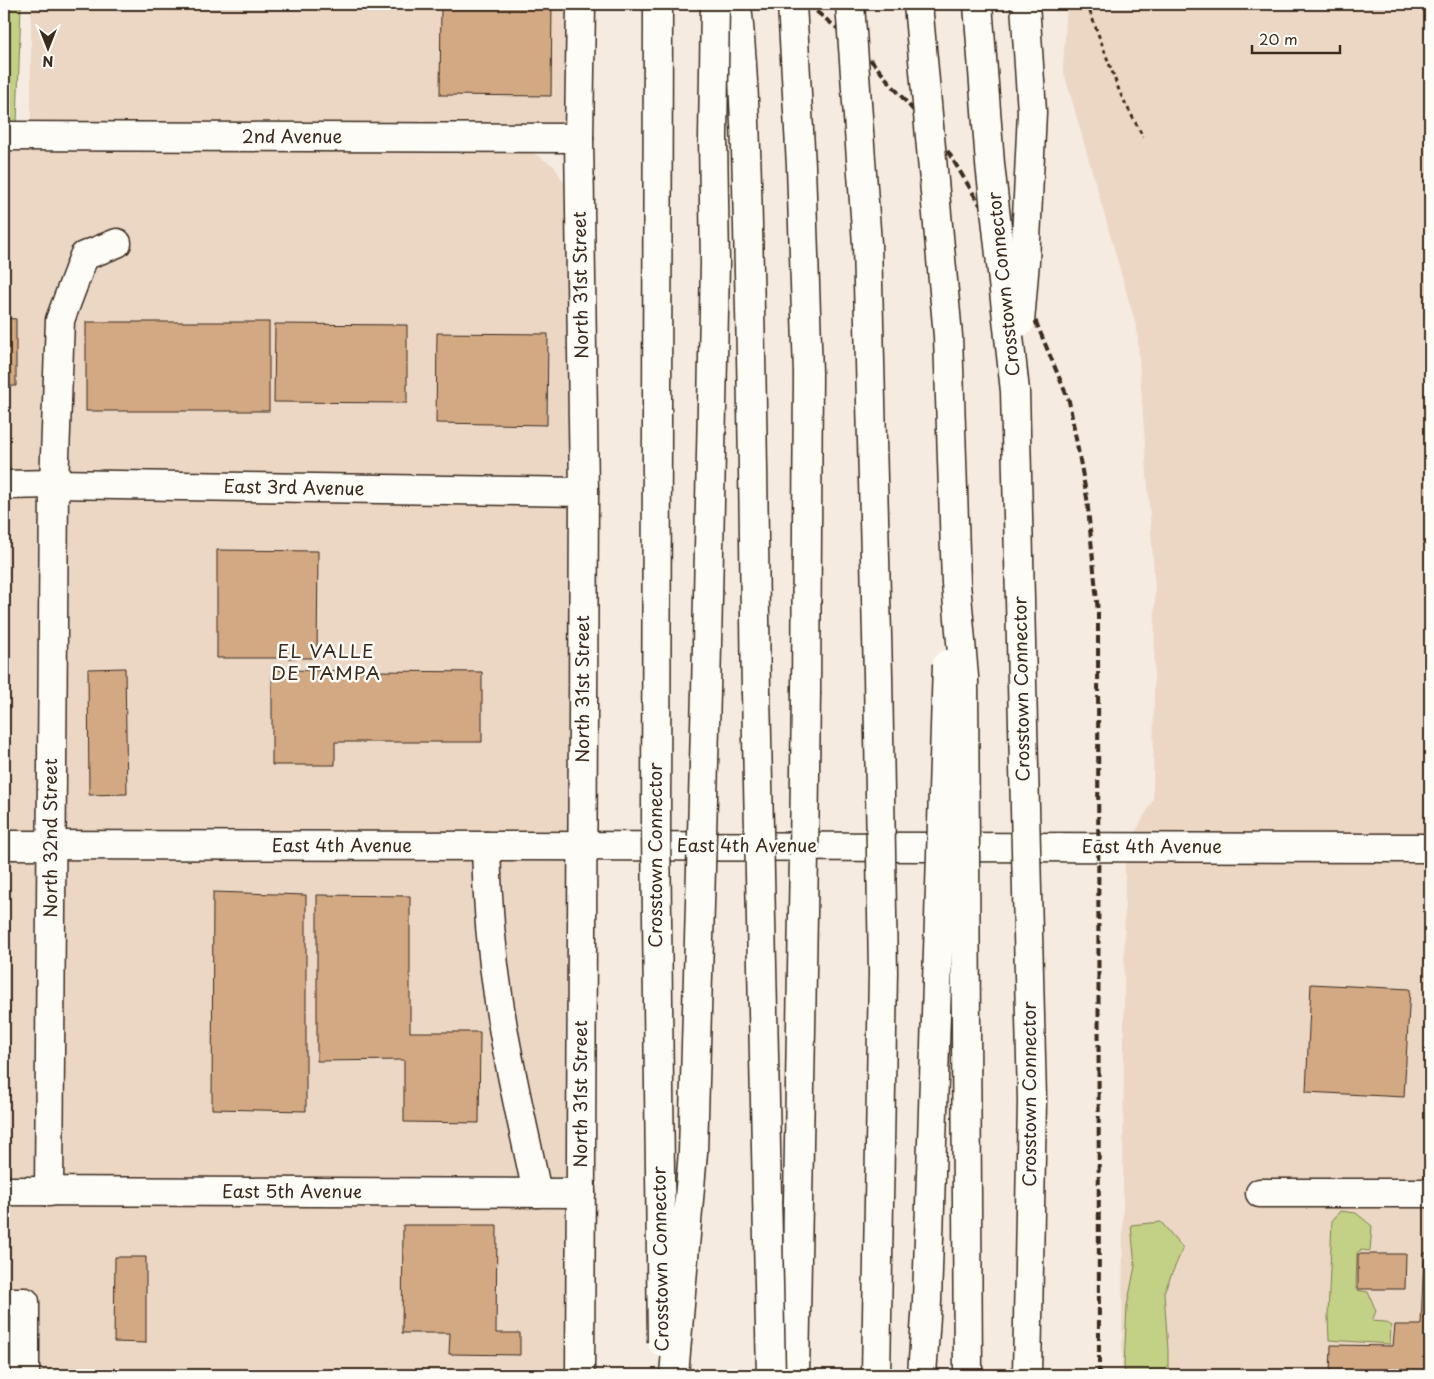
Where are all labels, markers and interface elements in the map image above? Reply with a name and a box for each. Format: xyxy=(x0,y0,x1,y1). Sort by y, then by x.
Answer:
north arrow xyxy=(22,22,72,72)
scale bar xyxy=(1252,22,1339,54)
text: 20 m xyxy=(1259,27,1298,50)
text: N xyxy=(42,51,54,72)
street label: 2nd Avenue xyxy=(242,122,342,149)
street label: Crosstown Connector xyxy=(979,190,1026,378)
street label: North 31st Street xyxy=(565,211,594,359)
street label: East 3rd Avenue xyxy=(223,472,365,501)
street label: Crosstown Connector xyxy=(1005,595,1036,782)
street label: North 31st Street xyxy=(568,615,595,763)
district label: EL VALLE DE TAMPA xyxy=(271,636,381,686)
street label: North 32nd Street xyxy=(36,758,63,918)
street label: Crosstown Connector xyxy=(641,762,668,948)
street label: East 4th Avenue xyxy=(272,831,412,858)
street label: East 4th Avenue xyxy=(677,831,817,858)
street label: East 4th Avenue xyxy=(1082,832,1222,859)
street label: Crosstown Connector xyxy=(1015,1001,1042,1187)
street label: North 31st Street xyxy=(566,1020,593,1168)
street label: Crosstown Connector xyxy=(644,1165,675,1352)
street label: East 5th Avenue xyxy=(222,1177,362,1204)

